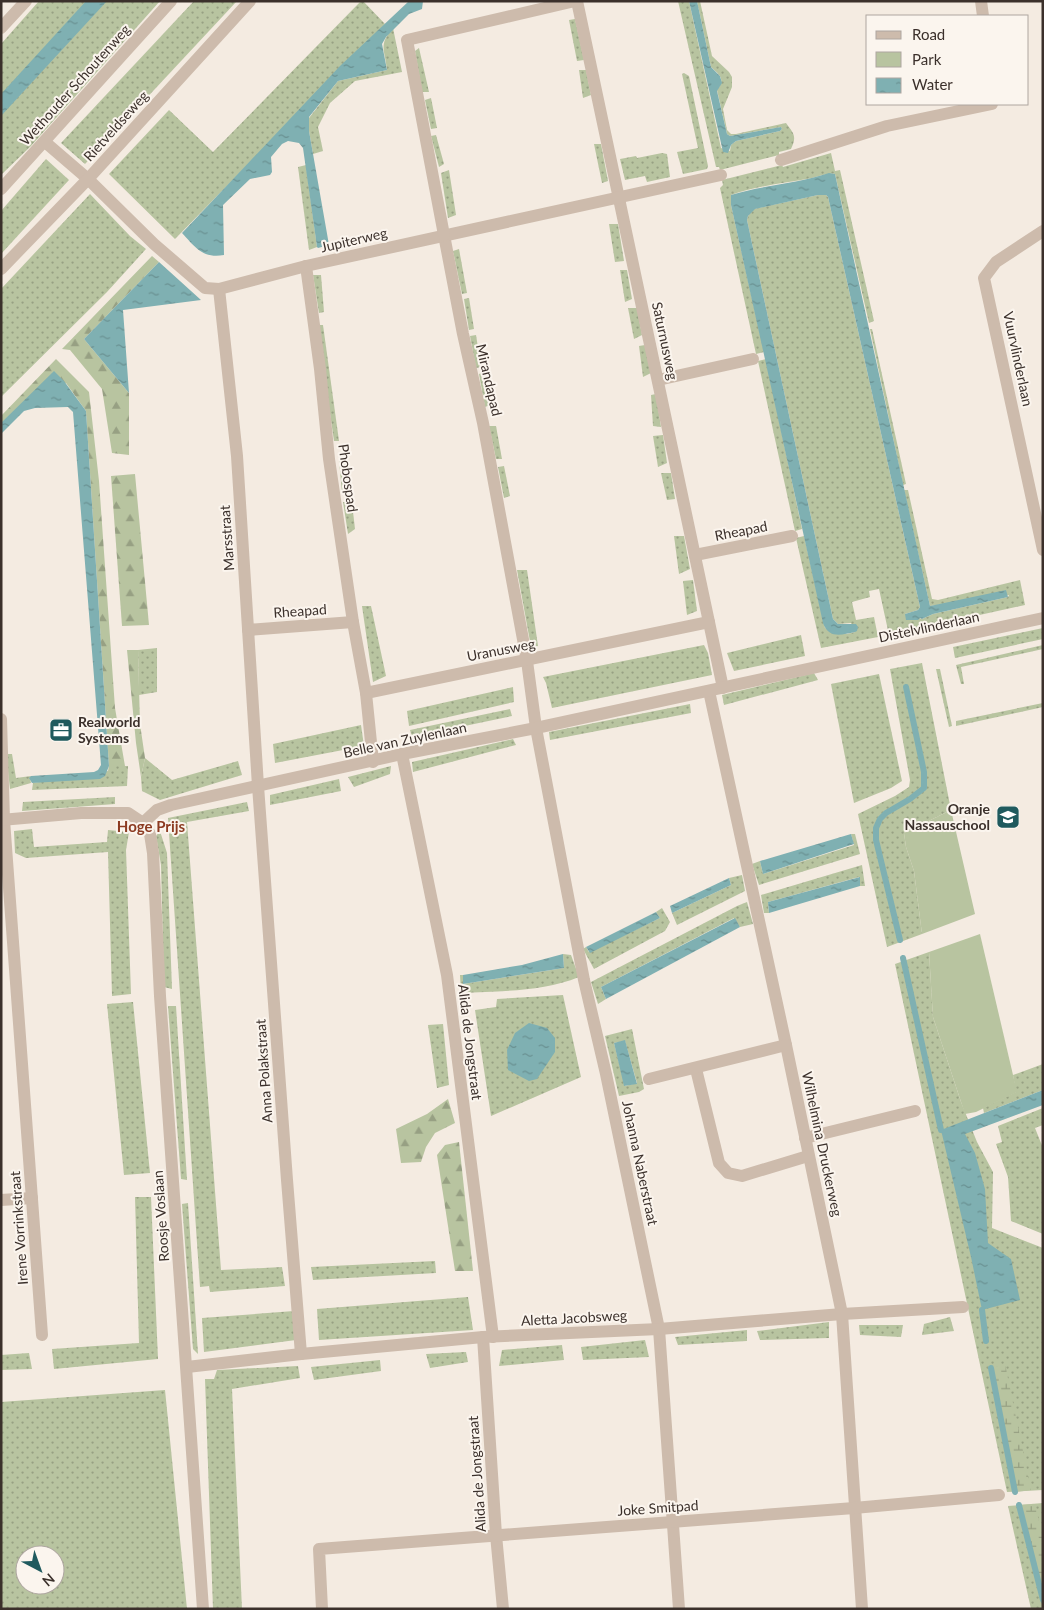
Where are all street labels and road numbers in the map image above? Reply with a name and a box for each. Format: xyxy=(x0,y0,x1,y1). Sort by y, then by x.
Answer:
street label: Wethouder Schoutenweg xyxy=(16,21,133,149)
street label: Rietveldseweg xyxy=(80,87,152,164)
street label: Jupiterweg xyxy=(319,224,389,255)
street label: Saturnusweg xyxy=(649,300,682,382)
street label: Vuurvlinderlaan xyxy=(1000,310,1037,408)
street label: Mirandapad xyxy=(473,342,506,418)
street label: Phobospad xyxy=(335,443,362,513)
street label: Marsstraat xyxy=(216,505,237,571)
street label: Rheapad xyxy=(713,517,769,544)
street label: Rheapad xyxy=(273,600,327,621)
street label: Distelvlinderlaan xyxy=(877,608,981,645)
street label: Uranusweg xyxy=(465,635,537,664)
street label: Belle van Zuylenlaan xyxy=(342,718,468,761)
street label: Alida de Jongstraat xyxy=(455,983,486,1101)
street label: Anna Polakstraat xyxy=(251,1019,276,1123)
street label: Wilhelmina Druckerweg xyxy=(799,1070,846,1218)
street label: Johanna Naberstraat xyxy=(619,1099,662,1227)
street label: Roosje Voslaan xyxy=(149,1170,172,1262)
street label: Irene Vorrinkstraat xyxy=(6,1171,31,1286)
street label: Aletta Jacobsweg xyxy=(520,1306,628,1329)
street label: Alida de Jongstraat xyxy=(464,1415,489,1533)
street label: Joke Smitpad xyxy=(617,1496,699,1519)

